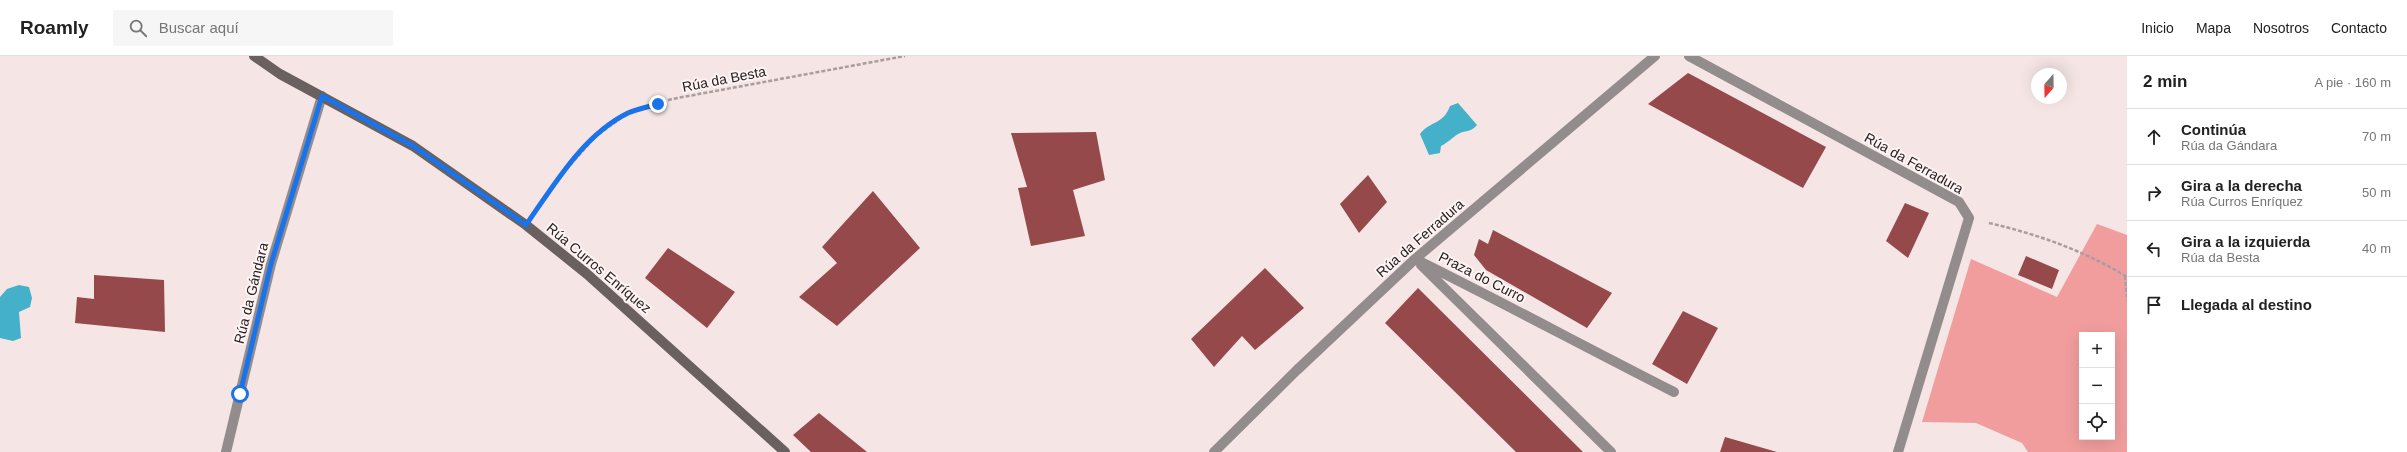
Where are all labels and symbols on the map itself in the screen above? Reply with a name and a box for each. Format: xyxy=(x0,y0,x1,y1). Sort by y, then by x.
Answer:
street label: Rúa da Besta xyxy=(681,63,767,95)
north arrow xyxy=(2031,68,2067,104)
route end xyxy=(649,95,667,113)
street label: Rúa da Ferradura xyxy=(1862,129,1966,197)
street label: Rúa da Ferradura xyxy=(1373,196,1467,280)
street label: Rúa Curros Enríquez xyxy=(543,220,655,316)
street label: Rúa da Gándara xyxy=(231,241,271,345)
street label: Praza do Curro xyxy=(1436,248,1528,306)
route start xyxy=(231,385,249,403)

